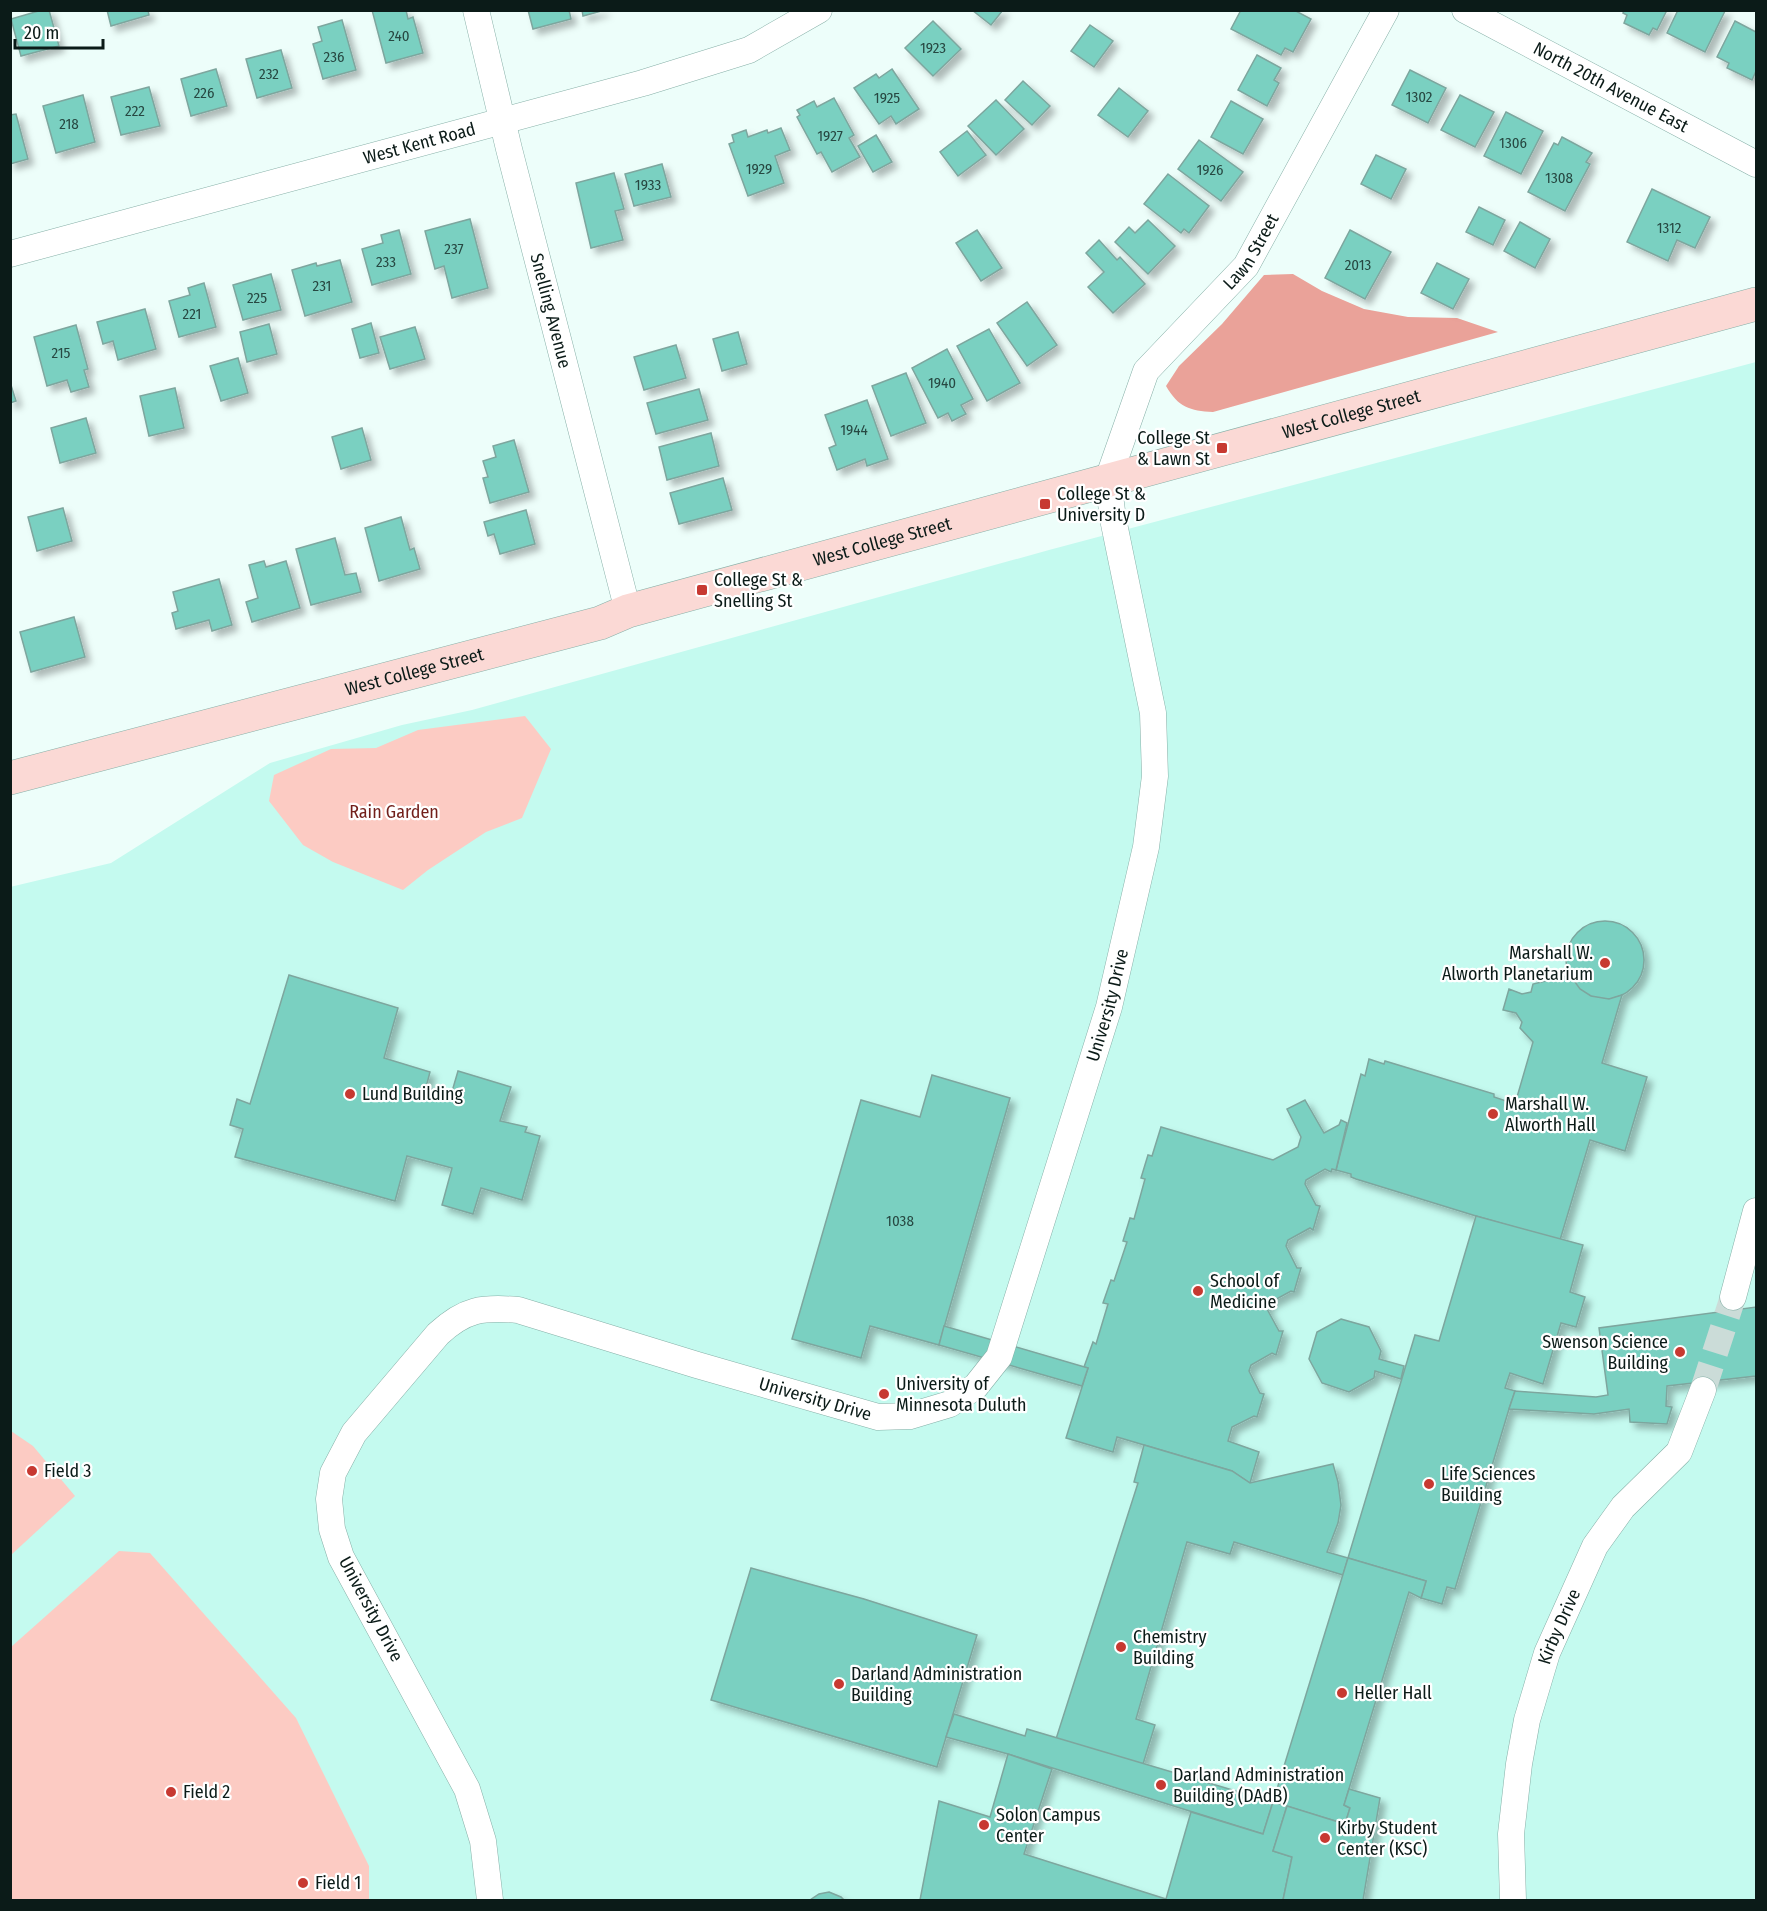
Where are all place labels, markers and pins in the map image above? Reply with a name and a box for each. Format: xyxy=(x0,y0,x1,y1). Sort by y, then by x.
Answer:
place label: College St & Lawn St xyxy=(1137,427,1210,470)
marker: College St & Lawn St xyxy=(1215,441,1229,455)
place label: College St & University D xyxy=(1057,483,1146,526)
marker: College St & University D xyxy=(1038,497,1052,511)
place label: College St & Snelling St xyxy=(714,569,803,612)
marker: College St & Snelling St xyxy=(695,583,709,597)
place label: Marshall W. Alworth Planetarium xyxy=(1442,942,1593,985)
marker: Marshall W. Alworth Planetarium xyxy=(1598,956,1612,970)
place label: Lund Building xyxy=(362,1083,464,1105)
marker: Lund Building xyxy=(343,1087,357,1101)
place label: Marshall W. Alworth Hall xyxy=(1505,1093,1596,1136)
marker: Marshall W. Alworth Hall xyxy=(1486,1107,1500,1121)
place label: School of Medicine xyxy=(1210,1270,1281,1313)
marker: School of Medicine xyxy=(1191,1284,1205,1298)
place label: Swenson Science Building xyxy=(1542,1331,1669,1374)
marker: Swenson Science Building xyxy=(1673,1345,1687,1359)
place label: University of Minnesota Duluth xyxy=(896,1373,1027,1416)
marker: University of Minnesota Duluth xyxy=(877,1387,891,1401)
place label: Field 3 xyxy=(44,1460,91,1482)
place label: Life Sciences Building xyxy=(1441,1463,1536,1506)
marker: Field 3 xyxy=(25,1464,39,1478)
marker: Life Sciences Building xyxy=(1422,1477,1436,1491)
place label: Chemistry Building xyxy=(1133,1626,1207,1669)
marker: Chemistry Building xyxy=(1114,1640,1128,1654)
place label: Darland Administration Building xyxy=(851,1663,1022,1706)
marker: Darland Administration Building xyxy=(832,1677,846,1691)
place label: Heller Hall xyxy=(1354,1682,1432,1704)
marker: Heller Hall xyxy=(1335,1686,1349,1700)
place label: Darland Administration Building (DAdB) xyxy=(1173,1764,1344,1807)
marker: Darland Administration Building (DAdB) xyxy=(1154,1778,1168,1792)
place label: Field 2 xyxy=(183,1781,230,1803)
marker: Field 2 xyxy=(164,1785,178,1799)
place label: Solon Campus Center xyxy=(996,1804,1101,1847)
place label: Kirby Student Center (KSC) xyxy=(1337,1817,1437,1860)
marker: Solon Campus Center xyxy=(977,1818,991,1832)
marker: Kirby Student Center (KSC) xyxy=(1318,1831,1332,1845)
place label: Field 1 xyxy=(315,1872,361,1894)
marker: Field 1 xyxy=(296,1876,310,1890)

